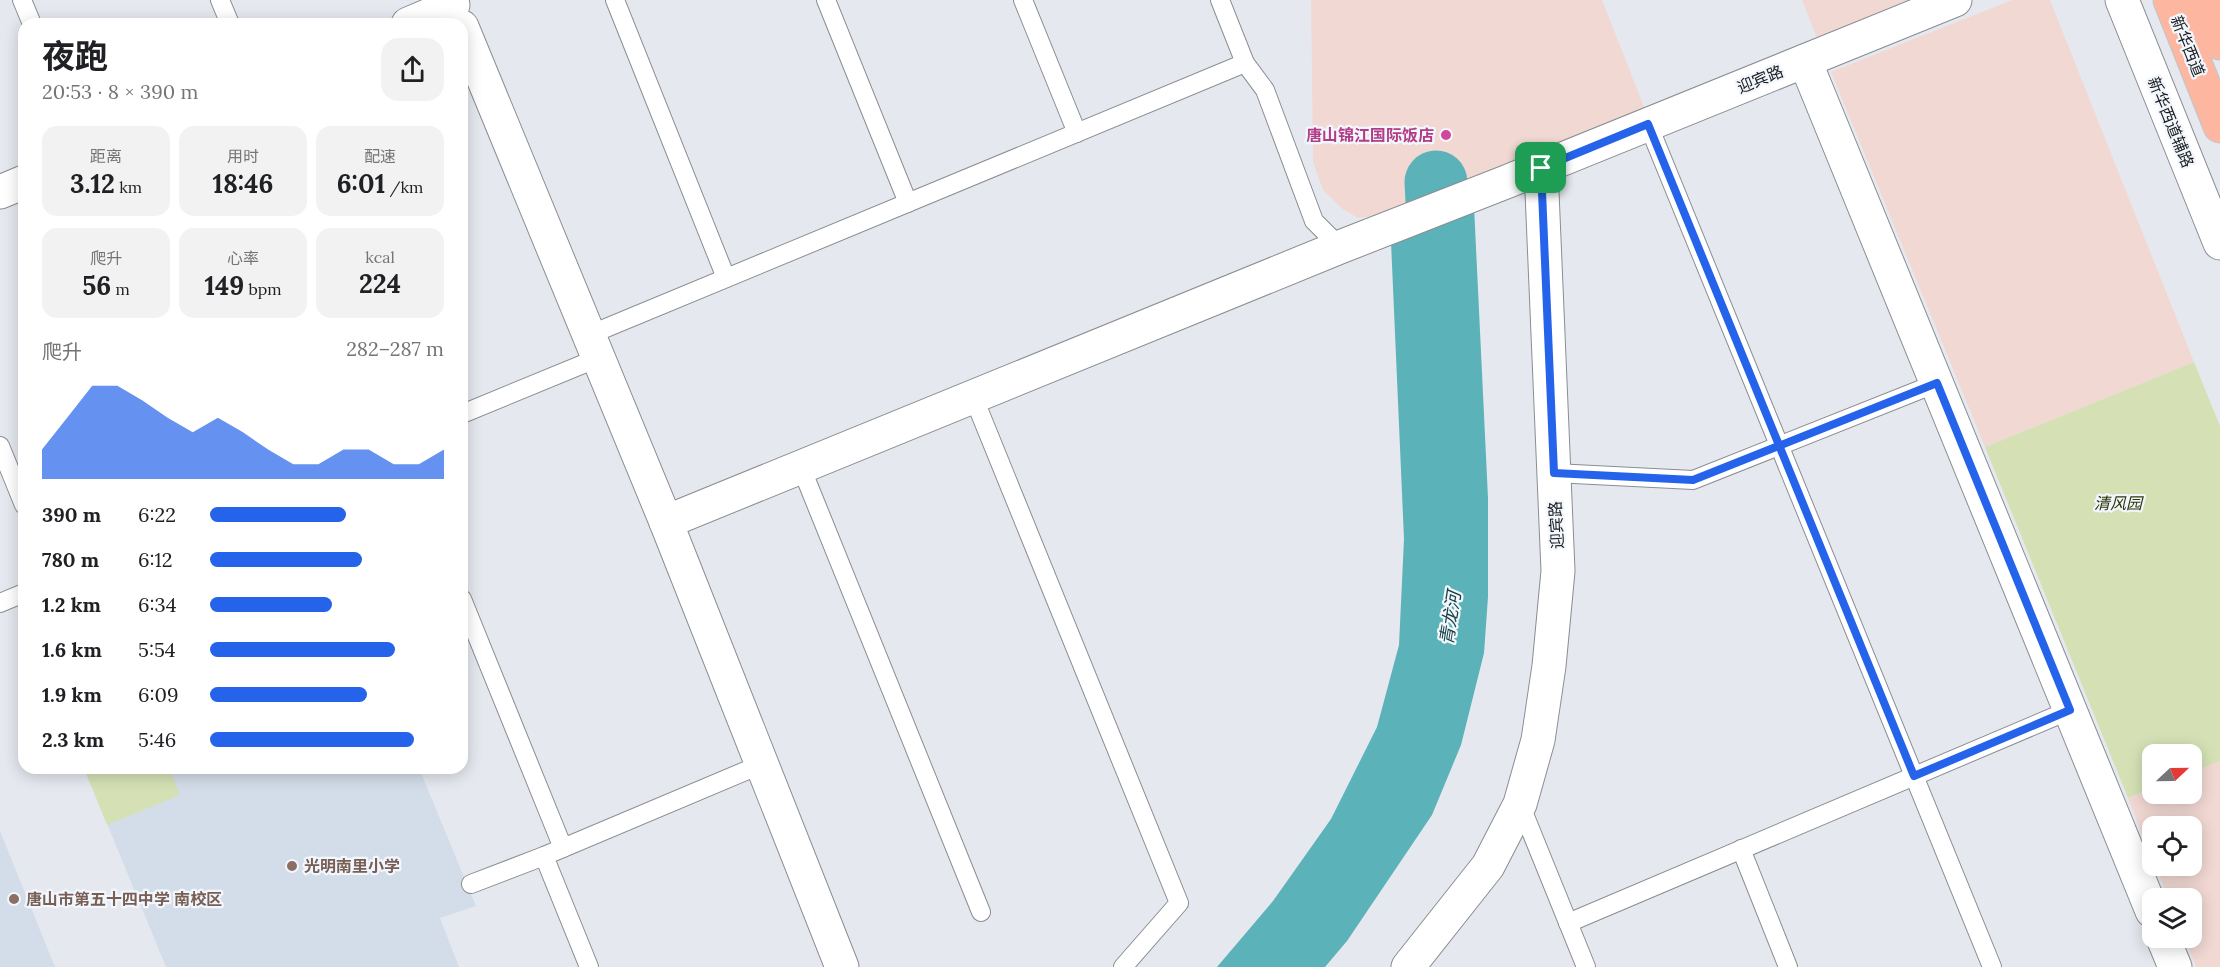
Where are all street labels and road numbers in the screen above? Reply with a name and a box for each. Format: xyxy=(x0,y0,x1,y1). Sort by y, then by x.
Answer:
street label: 新华西道 xyxy=(2167,13,2209,79)
street label: 迎宾路 xyxy=(1734,61,1786,97)
street label: 新华西道辅路 xyxy=(2144,74,2198,170)
street label: 迎宾路 xyxy=(1545,501,1567,549)

